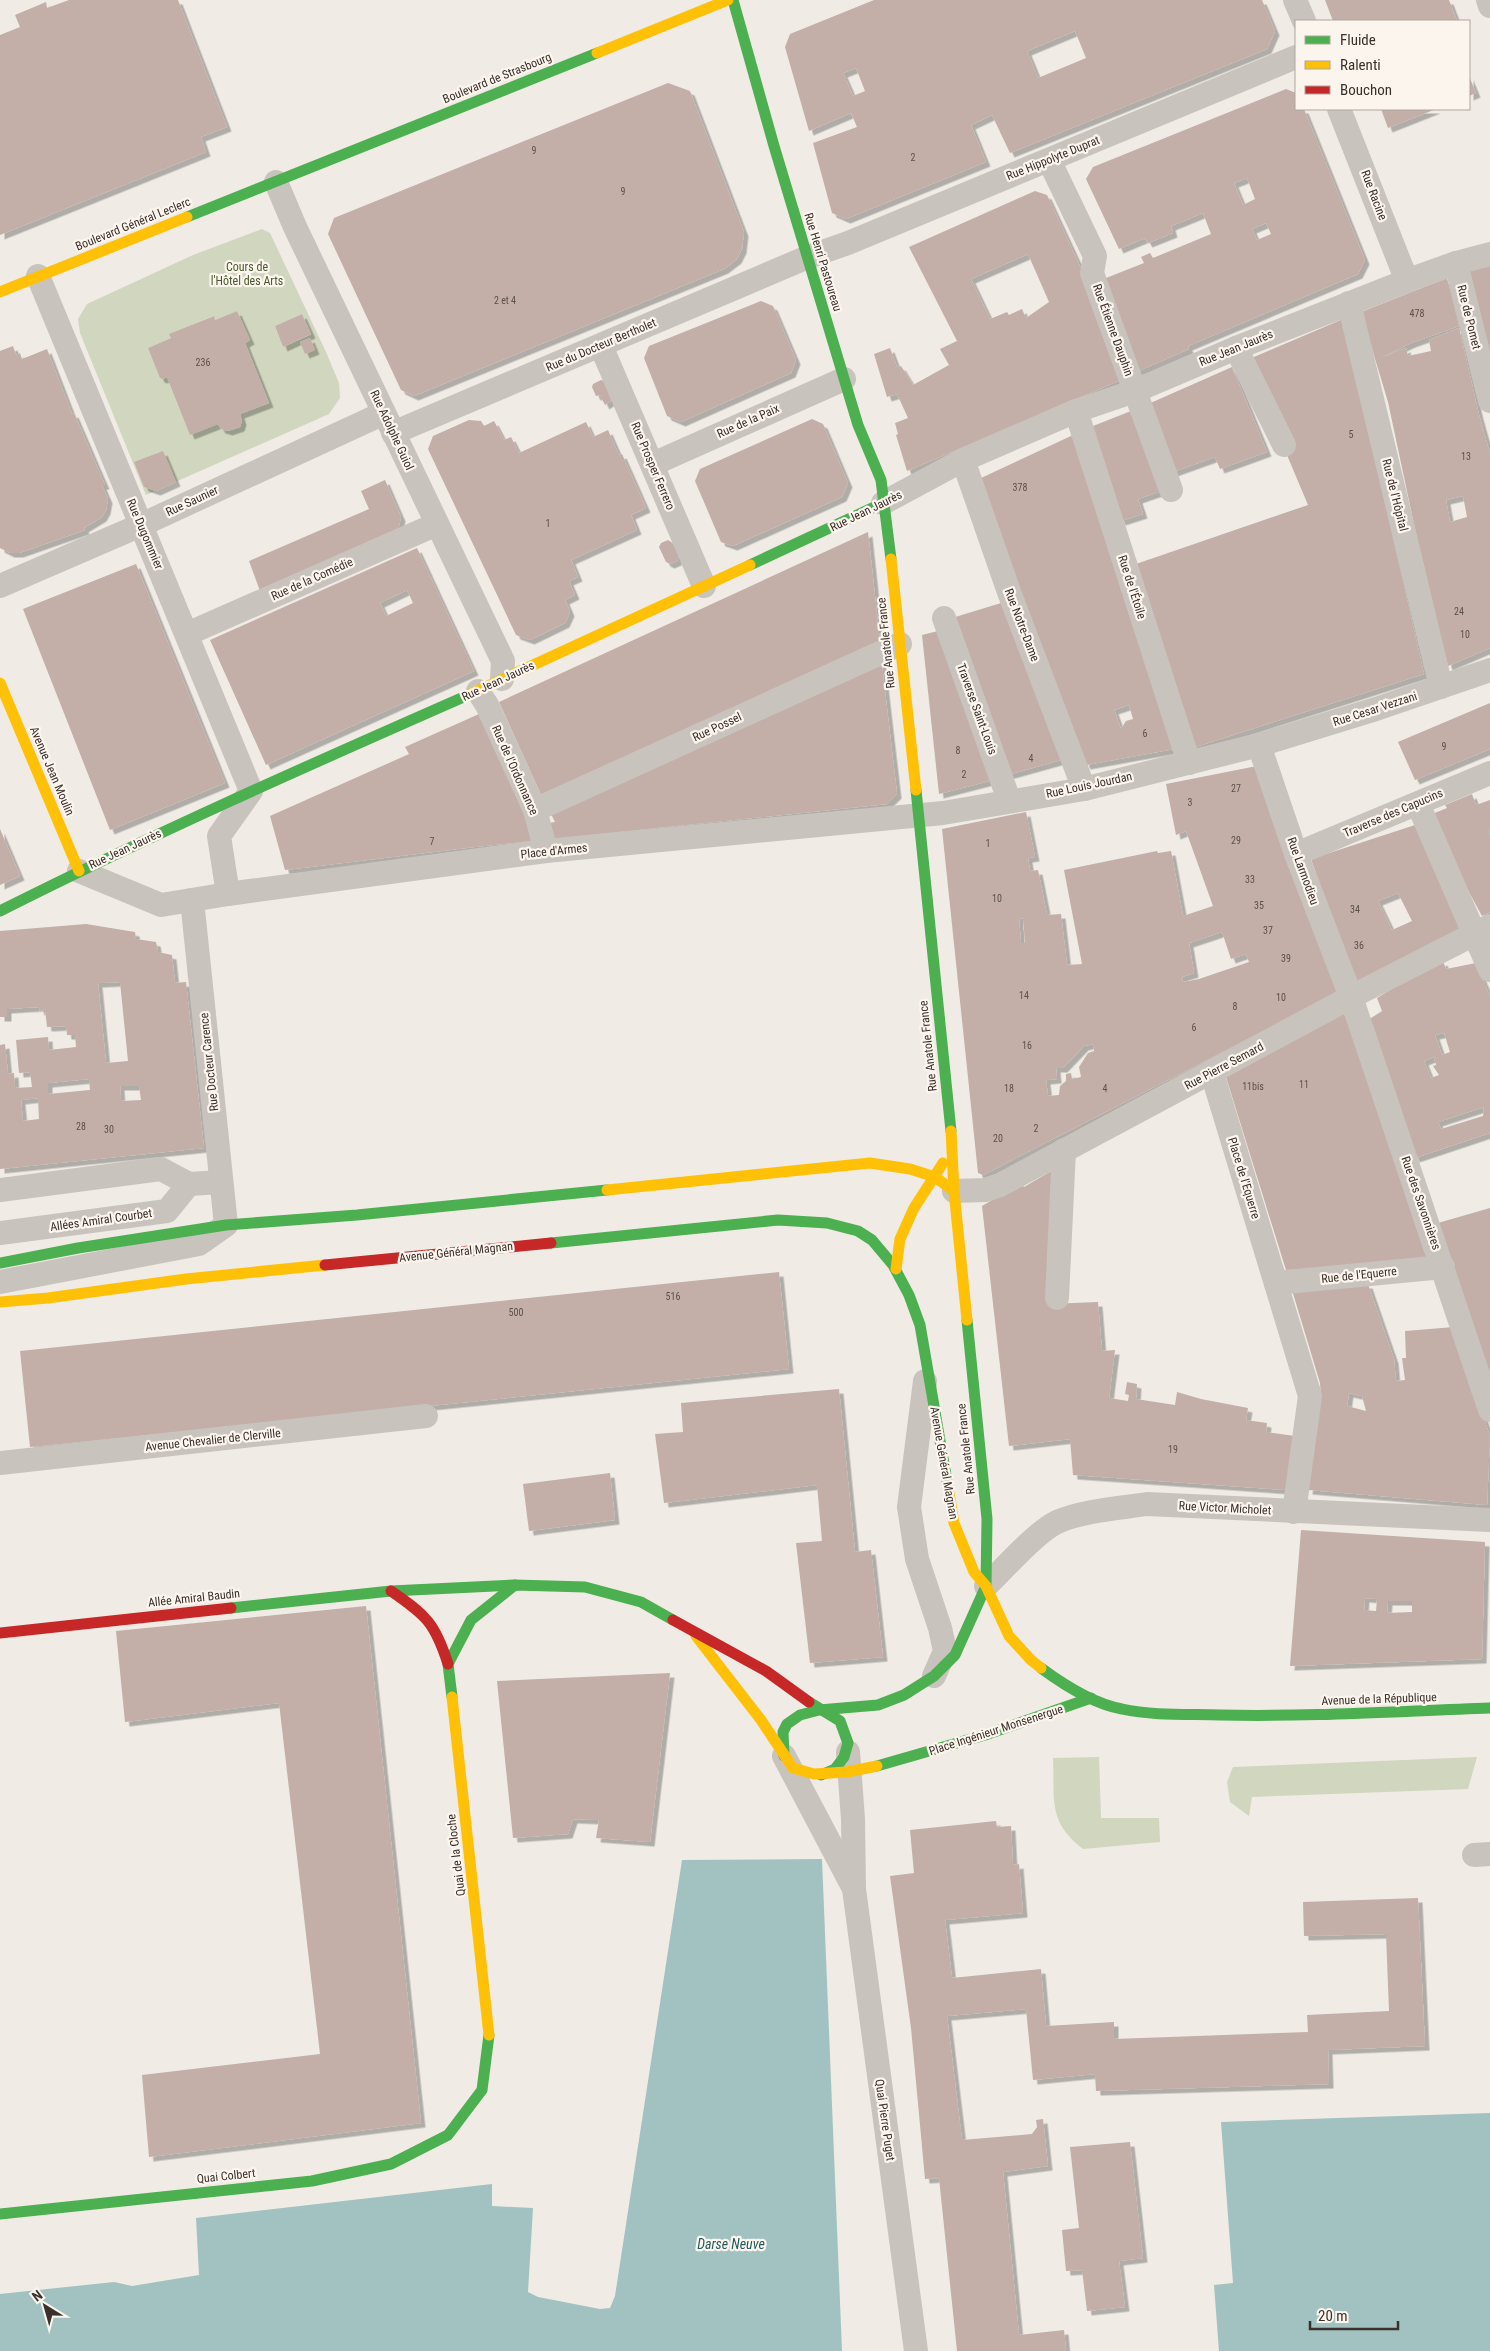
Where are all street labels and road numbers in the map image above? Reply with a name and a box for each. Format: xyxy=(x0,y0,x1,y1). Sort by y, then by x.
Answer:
street label: Boulevard de Strasbourg xyxy=(441,50,553,106)
street label: Rue Hippolyte Duprat xyxy=(1004,133,1102,183)
street label: Rue Racine xyxy=(1358,168,1390,222)
street label: Boulevard Général Leclerc xyxy=(73,194,193,254)
street label: Rue Henri Pastoureau xyxy=(801,211,845,313)
street label: Rue Étienne Dauphin xyxy=(1090,282,1137,378)
street label: Rue de Pomet xyxy=(1454,283,1484,351)
street label: Rue du Docteur Bertholet xyxy=(544,315,659,375)
street label: Rue Jean Jaurès xyxy=(1197,327,1275,369)
street label: Rue Adolphe Guiol xyxy=(367,388,417,472)
street label: Rue de la Paix xyxy=(715,401,781,441)
street label: Rue Prosper Ferrero xyxy=(628,420,678,512)
street label: Rue de l'Hôpital xyxy=(1379,457,1411,533)
street label: Rue Saunier xyxy=(164,483,221,519)
street label: Rue Jean Jaurès xyxy=(828,488,904,534)
street label: Rue Dugommier xyxy=(124,497,166,572)
street label: Rue de l'Étoile xyxy=(1115,553,1150,621)
street label: Rue de la Comédie xyxy=(269,555,355,603)
street label: Rue Notre-Dame xyxy=(1002,587,1042,664)
street label: Rue Anatole France xyxy=(874,596,898,689)
street label: Rue Jean Jaurès xyxy=(460,658,536,704)
street label: Traverse Saint-Louis xyxy=(954,662,1000,756)
street label: Rue Cesar Vezzani xyxy=(1331,689,1419,729)
street label: Rue Possel xyxy=(690,710,744,744)
street label: Rue de l'Ordonnance xyxy=(489,723,541,817)
street label: Avenue Jean Moulin xyxy=(27,724,77,818)
street label: Rue Louis Jourdan xyxy=(1045,769,1134,801)
street label: Traverse des Capucins xyxy=(1341,786,1445,840)
street label: Rue Jean Jaurès xyxy=(87,826,163,872)
street label: Rue Larmodieu xyxy=(1284,835,1322,907)
street label: Place d'Armes xyxy=(520,841,588,861)
street label: Rue Anatole France xyxy=(916,999,940,1092)
street label: Rue Docteur Carence xyxy=(197,1012,221,1112)
street label: Rue Pierre Semard xyxy=(1182,1039,1266,1093)
street label: Place de l'Equerre xyxy=(1225,1136,1263,1221)
street label: Rue des Savonnières xyxy=(1398,1154,1444,1252)
street label: Allées Amiral Courbet xyxy=(49,1206,153,1234)
street label: Avenue Général Magnan xyxy=(398,1239,514,1265)
street label: Rue de l'Equerre xyxy=(1321,1264,1398,1286)
street label: Rue Anatole France xyxy=(954,1402,978,1495)
street label: Avenue Général Magnan xyxy=(927,1406,961,1521)
street label: Avenue Chevalier de Clerville xyxy=(145,1426,282,1454)
street label: Rue Victor Micholet xyxy=(1178,1499,1272,1517)
street label: Allée Amiral Baudin xyxy=(147,1586,241,1610)
street label: Avenue de la République xyxy=(1321,1690,1437,1708)
street label: Place Ingénieur Monsenergue xyxy=(927,1702,1065,1758)
street label: Quai de la Cloche xyxy=(444,1813,468,1897)
street label: Quai Pierre Puget xyxy=(872,2078,898,2162)
street label: Quai Colbert xyxy=(196,2166,256,2186)

